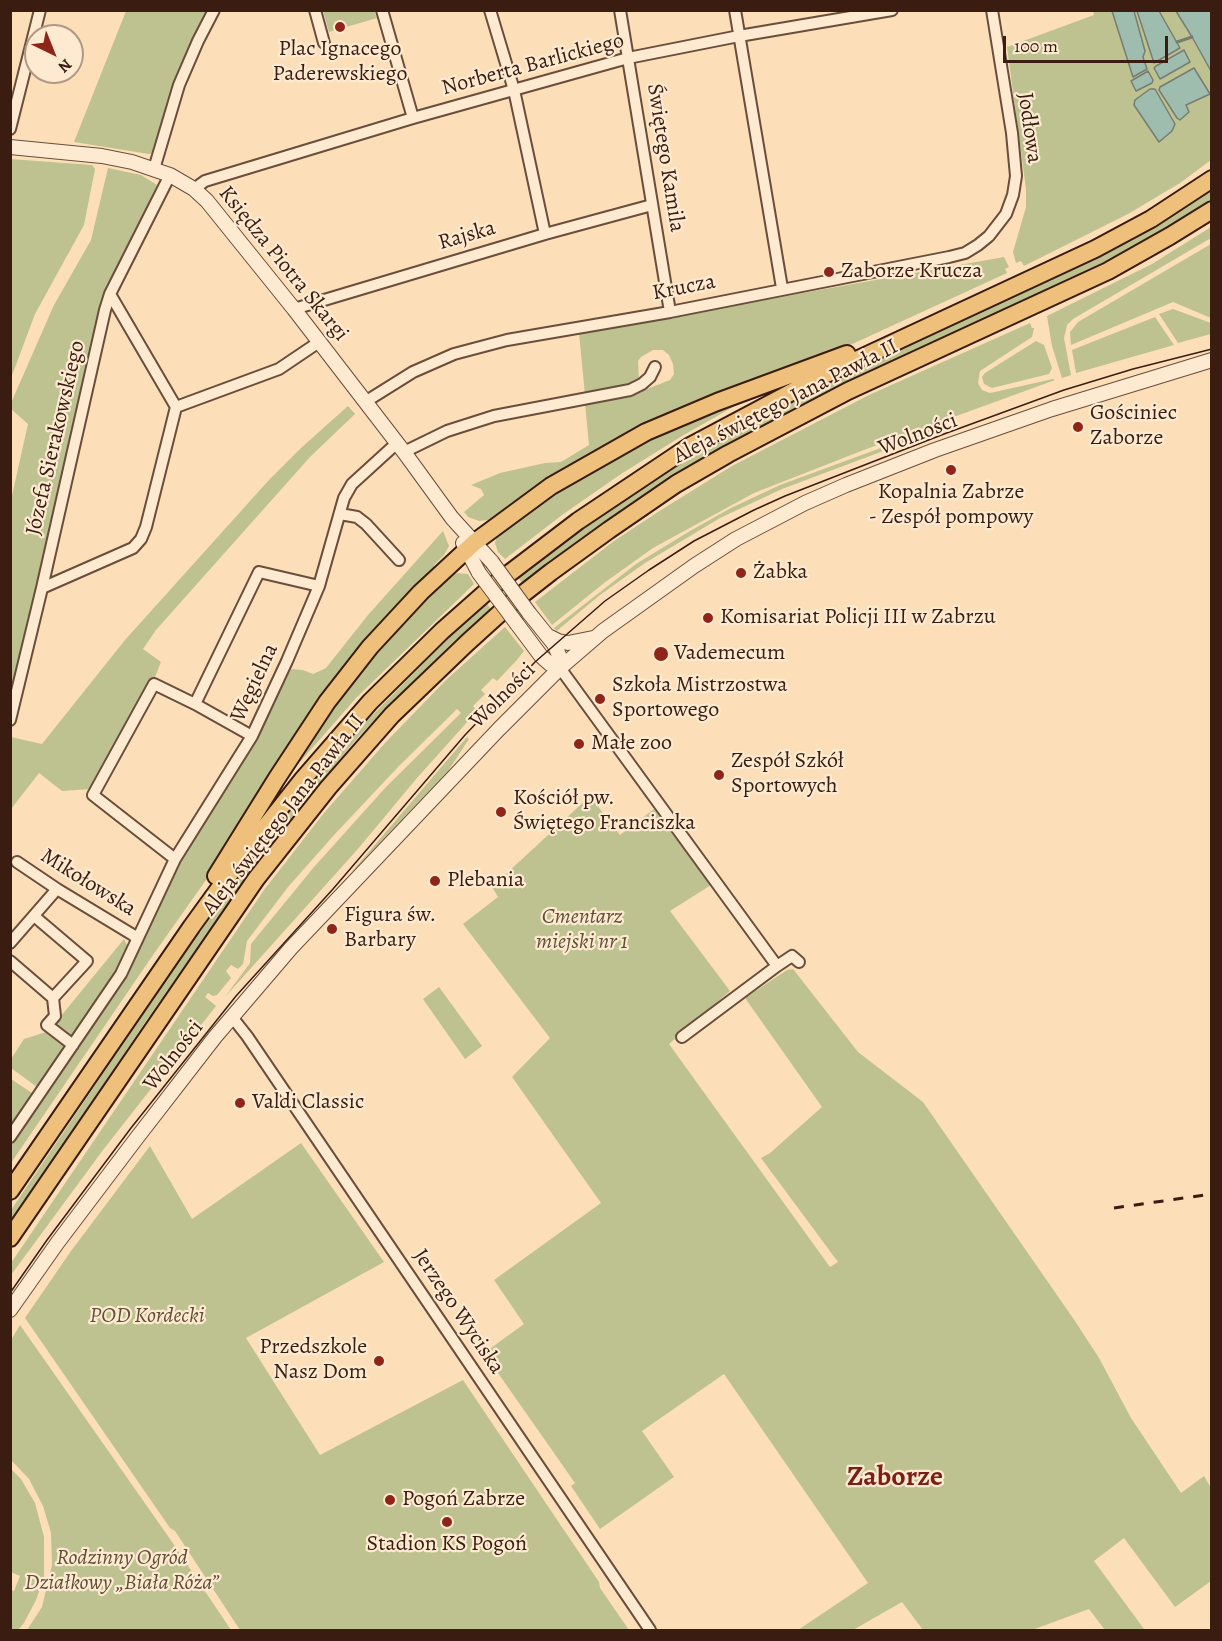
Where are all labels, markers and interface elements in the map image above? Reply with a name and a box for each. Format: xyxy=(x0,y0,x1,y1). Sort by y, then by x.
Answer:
marker: Plac Ignacego Paderewskiego xyxy=(333,20,347,34)
north arrow xyxy=(24,24,84,84)
scale bar xyxy=(1006,24,1171,62)
street label: Norberta Barlickiego xyxy=(439,28,627,102)
text: 100 m xyxy=(1014,34,1058,58)
place label: Plac Ignacego Paderewskiego xyxy=(273,37,407,88)
text: N xyxy=(53,54,77,78)
street label: Świętego Kamila xyxy=(640,82,690,234)
street label: Jodłowa xyxy=(1011,91,1047,165)
street label: Księdza Piotra Skargi xyxy=(212,181,354,347)
street label: Rajska xyxy=(435,215,499,257)
place label: Zaborze Krucza xyxy=(841,259,982,285)
marker: Zaborze Krucza xyxy=(822,265,836,279)
street label: Krucza xyxy=(650,269,718,307)
street label: Aleja świętego Jana Pawła II xyxy=(669,334,903,470)
street label: Józefa Sierakowskiego xyxy=(21,338,91,538)
place label: Gościniec Zaborze xyxy=(1090,401,1177,452)
street label: Wolności xyxy=(875,408,961,462)
marker: Gościniec Zaborze xyxy=(1071,420,1085,434)
marker: Kopalnia Zabrze - Zespół pompowy xyxy=(944,463,958,477)
place label: Kopalnia Zabrze - Zespół pompowy xyxy=(869,480,1033,532)
place label: Żabka xyxy=(753,560,808,586)
marker: Żabka xyxy=(734,566,748,580)
place label: Komisariat Policji III w Zabrzu xyxy=(720,605,996,631)
marker: Komisariat Policji III w Zabrzu xyxy=(701,611,715,625)
street label: Węgielna xyxy=(225,640,285,726)
place label: Vademecum xyxy=(674,641,785,667)
marker: Vademecum xyxy=(652,645,670,663)
street label: Wolności xyxy=(464,657,542,735)
place label: Szkoła Mistrzostwa Sportowego xyxy=(612,673,788,724)
marker: Szkoła Mistrzostwa Sportowego xyxy=(593,692,607,706)
street label: Aleja świętego Jana Pawła II xyxy=(197,709,371,921)
place label: Małe zoo xyxy=(591,731,672,757)
marker: Małe zoo xyxy=(572,737,586,751)
place label: Zespół Szkół Sportowych xyxy=(731,749,844,800)
marker: Zespół Szkół Sportowych xyxy=(712,768,726,782)
place label: Kościół pw. Świętego Franciszka xyxy=(513,786,696,837)
marker: Kościół pw. Świętego Franciszka xyxy=(494,805,508,819)
street label: Mikołowska xyxy=(35,843,141,923)
place label: Plebania xyxy=(447,868,524,894)
marker: Plebania xyxy=(428,874,442,888)
place label: Figura św. Barbary xyxy=(344,903,436,954)
park label: Cmentarz miejski nr 1 xyxy=(536,905,628,956)
marker: Figura św. Barbary xyxy=(325,922,339,936)
street label: Wolności xyxy=(138,1015,210,1097)
place label: Valdi Classic xyxy=(252,1090,364,1116)
marker: Valdi Classic xyxy=(233,1096,247,1110)
street label: Jerzego Wyciska xyxy=(406,1244,510,1380)
park label: POD Kordecki xyxy=(90,1304,204,1330)
place label: Przedszkole Nasz Dom xyxy=(259,1335,367,1386)
marker: Przedszkole Nasz Dom xyxy=(372,1354,386,1368)
district label: Zaborze xyxy=(847,1461,943,1495)
place label: Pogoń Zabrze xyxy=(402,1487,525,1513)
marker: Pogoń Zabrze xyxy=(383,1493,397,1507)
marker: Stadion KS Pogoń xyxy=(440,1515,454,1529)
place label: Stadion KS Pogoń xyxy=(367,1532,527,1558)
park label: Rodzinny Ogród Działkowy „Biała Róża” xyxy=(25,1546,219,1598)

